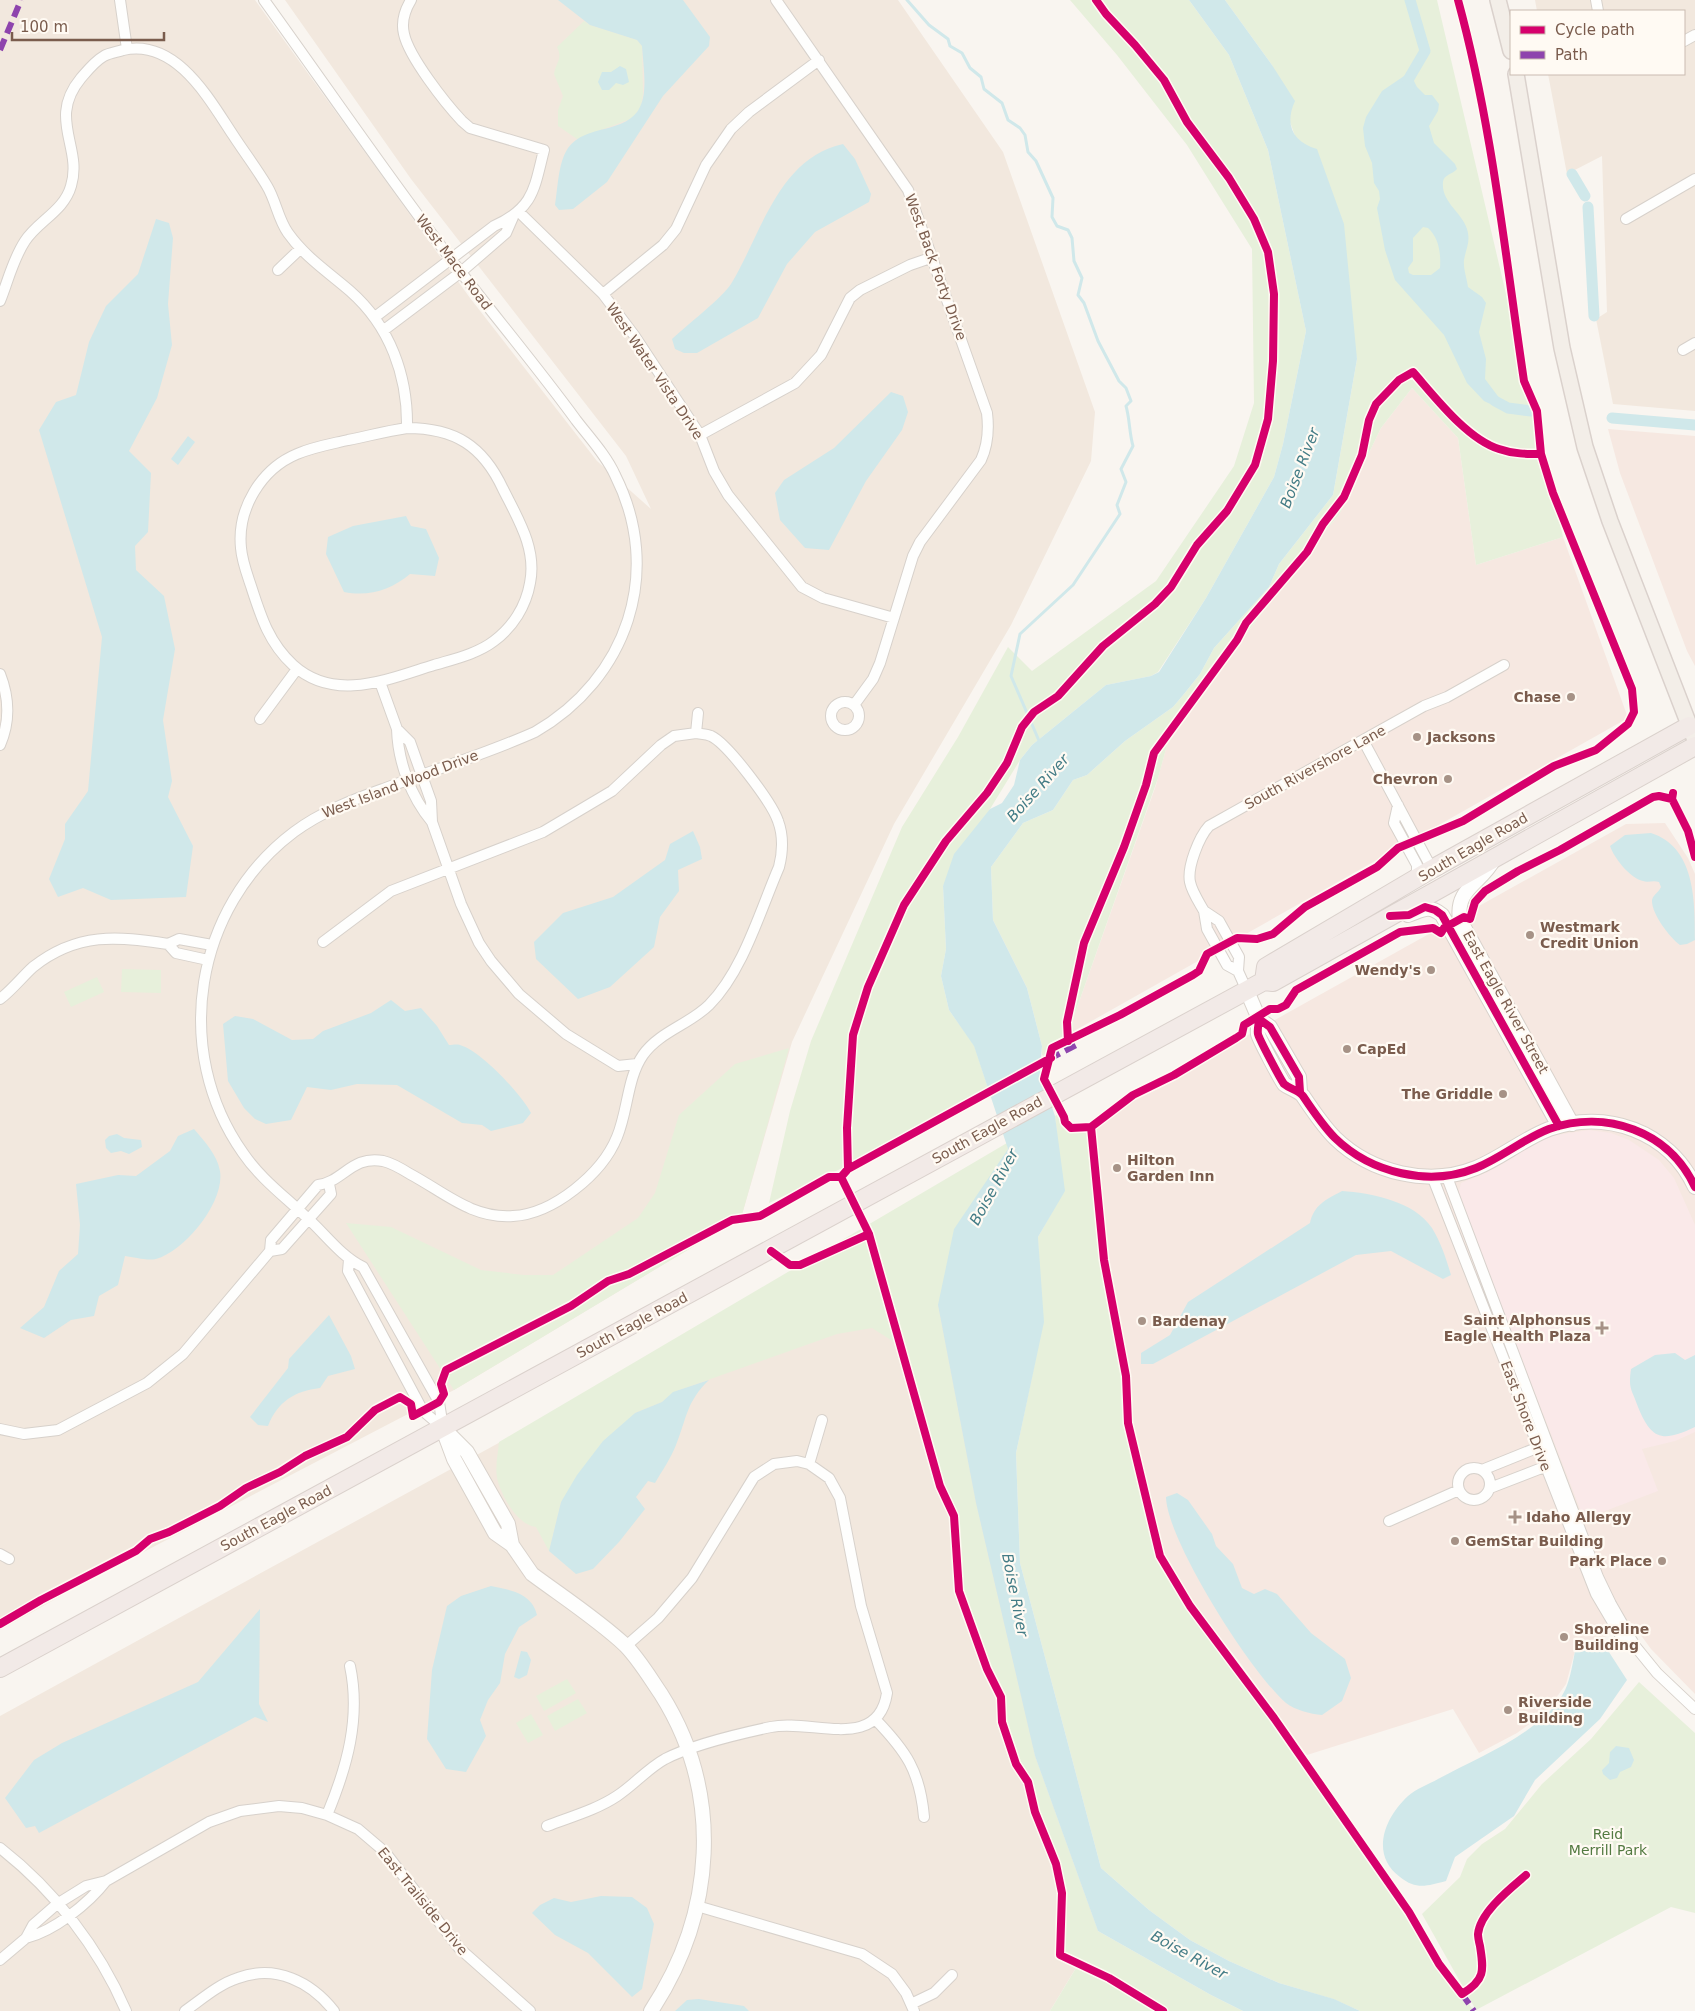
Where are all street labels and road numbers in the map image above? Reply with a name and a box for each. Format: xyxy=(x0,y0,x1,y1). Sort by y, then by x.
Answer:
street label: West Back Forty Drive xyxy=(902,192,970,342)
street label: West Mace Road xyxy=(413,211,495,313)
street label: West Water Vista Drive xyxy=(603,300,707,442)
street label: South Rivershore Lane xyxy=(1242,722,1388,812)
street label: West Island Wood Drive xyxy=(320,747,480,821)
street label: South Eagle Road xyxy=(1416,809,1530,885)
street label: East Eagle River Street xyxy=(1460,928,1552,1077)
street label: South Eagle Road xyxy=(929,1093,1045,1167)
street label: South Eagle Road xyxy=(574,1289,690,1361)
street label: East Shore Drive xyxy=(1498,1359,1554,1473)
street label: South Eagle Road xyxy=(218,1482,334,1554)
street label: East Trailside Drive xyxy=(375,1844,471,1958)

